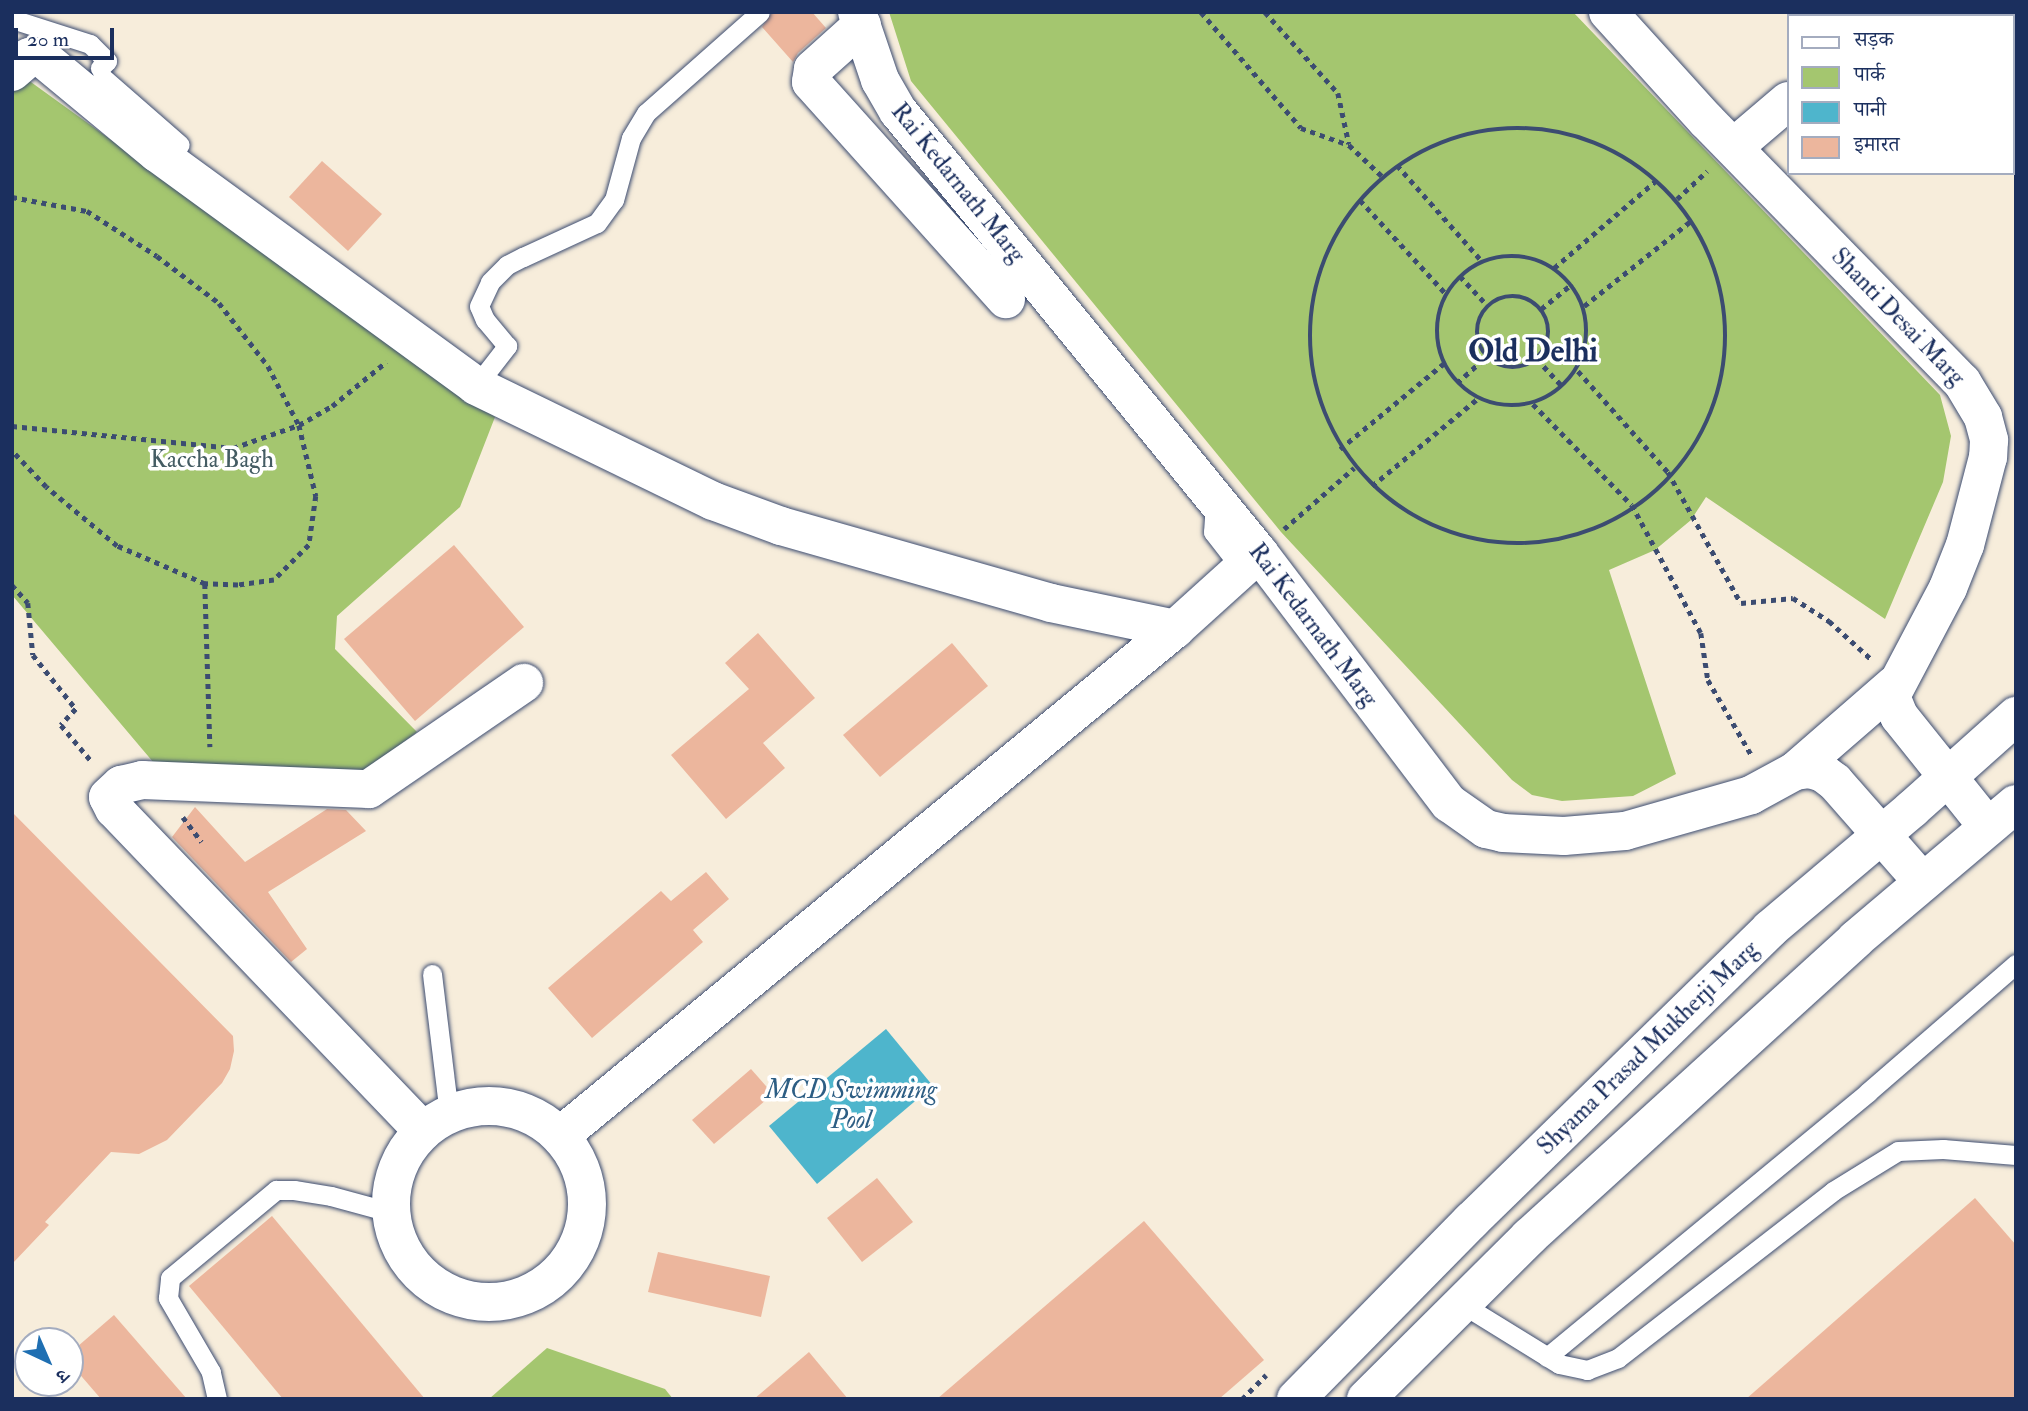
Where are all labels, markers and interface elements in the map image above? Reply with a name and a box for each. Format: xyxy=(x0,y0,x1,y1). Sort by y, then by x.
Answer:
scale bar xyxy=(18,14,117,58)
legend xyxy=(1786,14,2014,175)
text: 20 m xyxy=(27,26,69,53)
text: सड़क xyxy=(1854,26,1893,53)
text: पार्क xyxy=(1854,61,1885,88)
text: पानी xyxy=(1854,96,1886,123)
street label: Rai Kedarnath Marg xyxy=(885,97,1031,269)
text: इमारत xyxy=(1854,131,1900,158)
street label: Shanti Desai Marg xyxy=(1825,242,1971,392)
district label: Old Delhi xyxy=(1468,332,1598,370)
park label: Kaccha Bagh xyxy=(150,446,274,474)
street label: Rai Kedarnath Marg xyxy=(1242,538,1384,712)
street label: Shyama Prasad Mukherji Marg xyxy=(1532,935,1764,1161)
water label: MCD Swimming Pool xyxy=(765,1075,937,1136)
north arrow xyxy=(14,1327,84,1397)
text: उ xyxy=(50,1364,74,1388)

